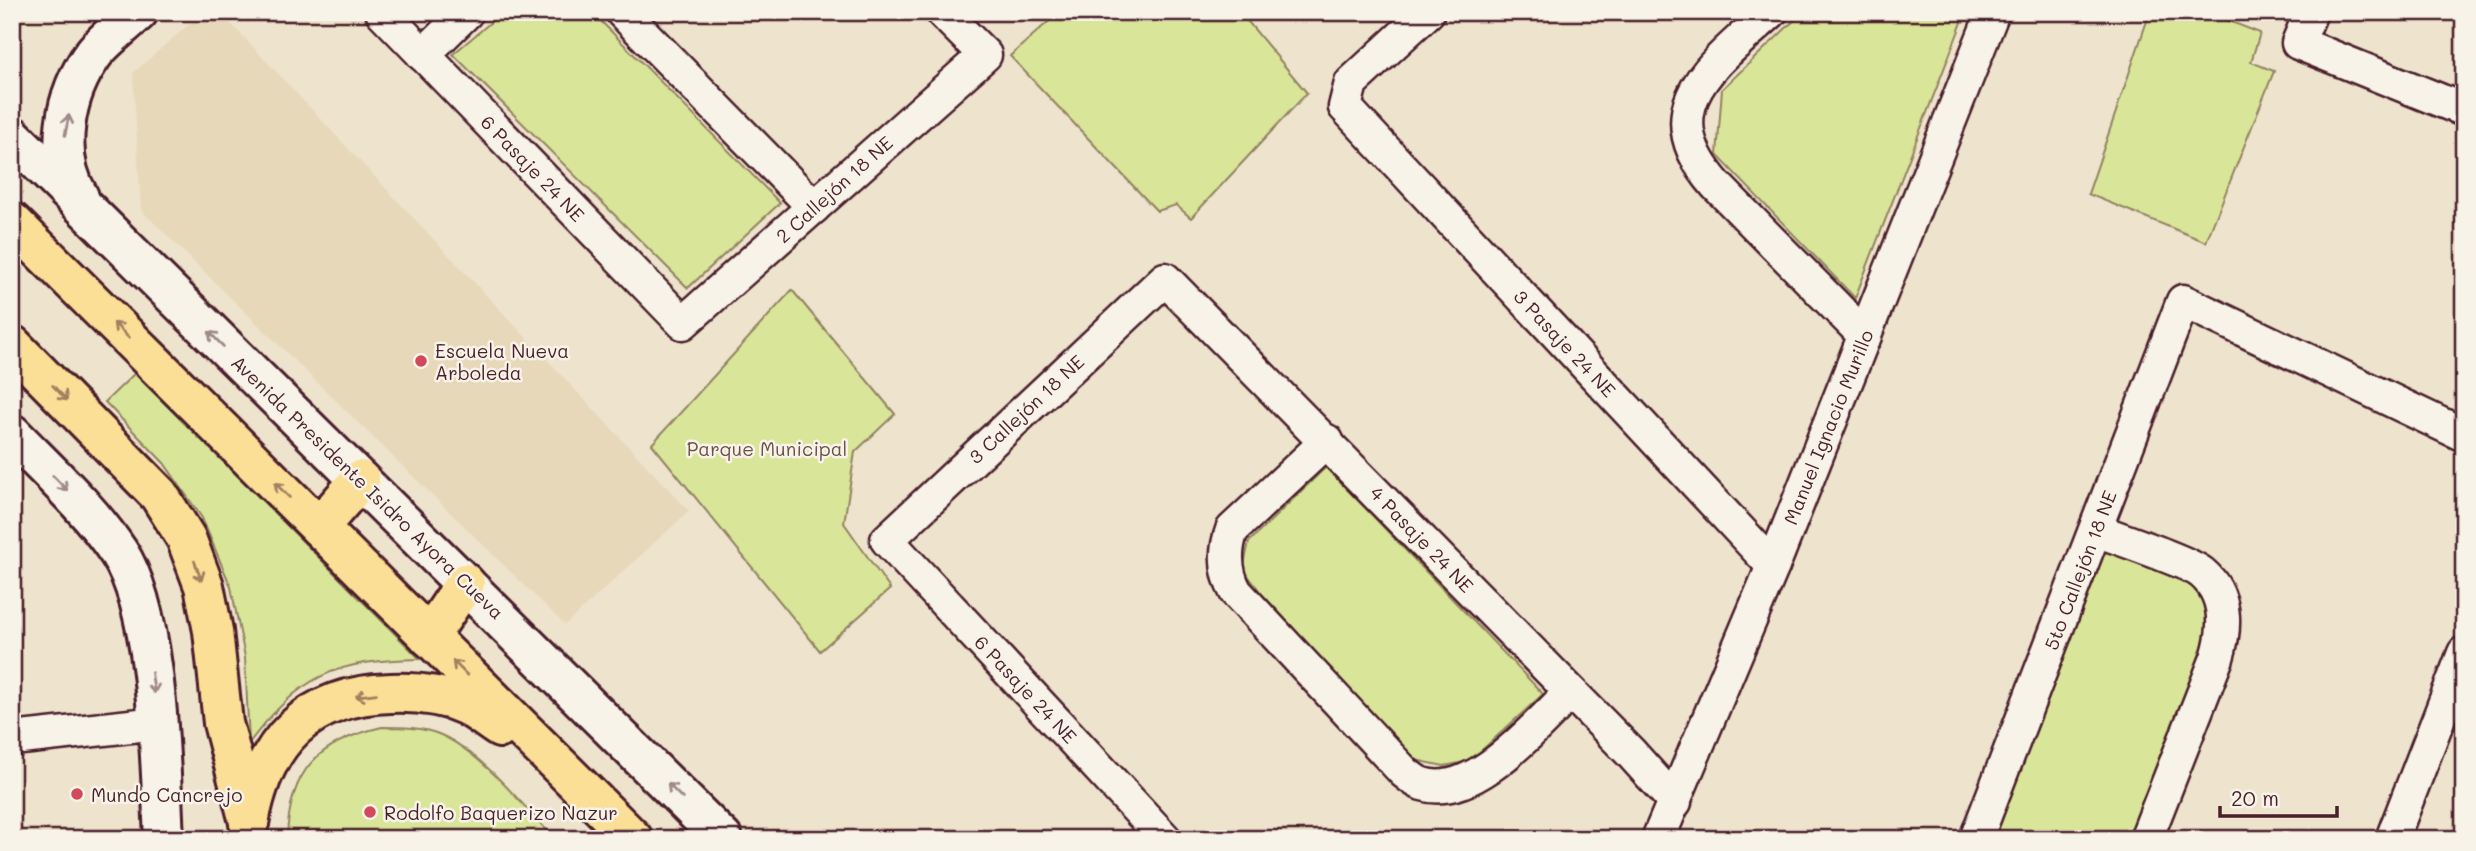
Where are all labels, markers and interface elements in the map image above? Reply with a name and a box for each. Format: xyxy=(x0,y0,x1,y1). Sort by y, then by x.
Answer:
street label: 6 Pasaje 24 NE xyxy=(476,109,590,227)
one-way arrow xyxy=(60,114,74,137)
street label: 2 Callejón 18 NE xyxy=(770,130,898,248)
street label: 3 Pasaje 24 NE xyxy=(1509,284,1622,402)
one-way arrow xyxy=(112,321,129,338)
street label: Manuel Ignacio Murillo xyxy=(1777,326,1879,528)
one-way arrow xyxy=(208,330,225,347)
place label: Escuela Nueva Arboleda xyxy=(435,338,569,385)
street label: 3 Callejón 18 NE xyxy=(963,349,1089,469)
street label: Avenida Presidente Isidro Ayora Cueva xyxy=(226,350,510,624)
marker: Escuela Nueva Arboleda xyxy=(413,353,429,369)
one-way arrow xyxy=(52,384,69,401)
park label: Parque Municipal xyxy=(687,436,847,461)
one-way arrow xyxy=(51,474,68,491)
street label: 4 Pasaje 24 NE xyxy=(1365,480,1479,598)
one-way arrow xyxy=(273,482,290,499)
street label: 5to Callejón 18 NE xyxy=(2038,487,2122,653)
one-way arrow xyxy=(193,559,205,581)
street label: 6 Pasaje 24 NE xyxy=(969,630,1083,748)
one-way arrow xyxy=(452,660,469,677)
one-way arrow xyxy=(146,672,159,694)
one-way arrow xyxy=(355,689,378,702)
scale bar xyxy=(2220,774,2338,818)
place label: Mundo Cancrejo xyxy=(91,782,243,807)
one-way arrow xyxy=(666,782,683,799)
text: 20 m xyxy=(2231,784,2279,811)
marker: Mundo Cancrejo xyxy=(69,786,85,802)
place label: Rodolfo Baquerizo Nazur xyxy=(384,800,618,825)
marker: Rodolfo Baquerizo Nazur xyxy=(362,804,378,820)

